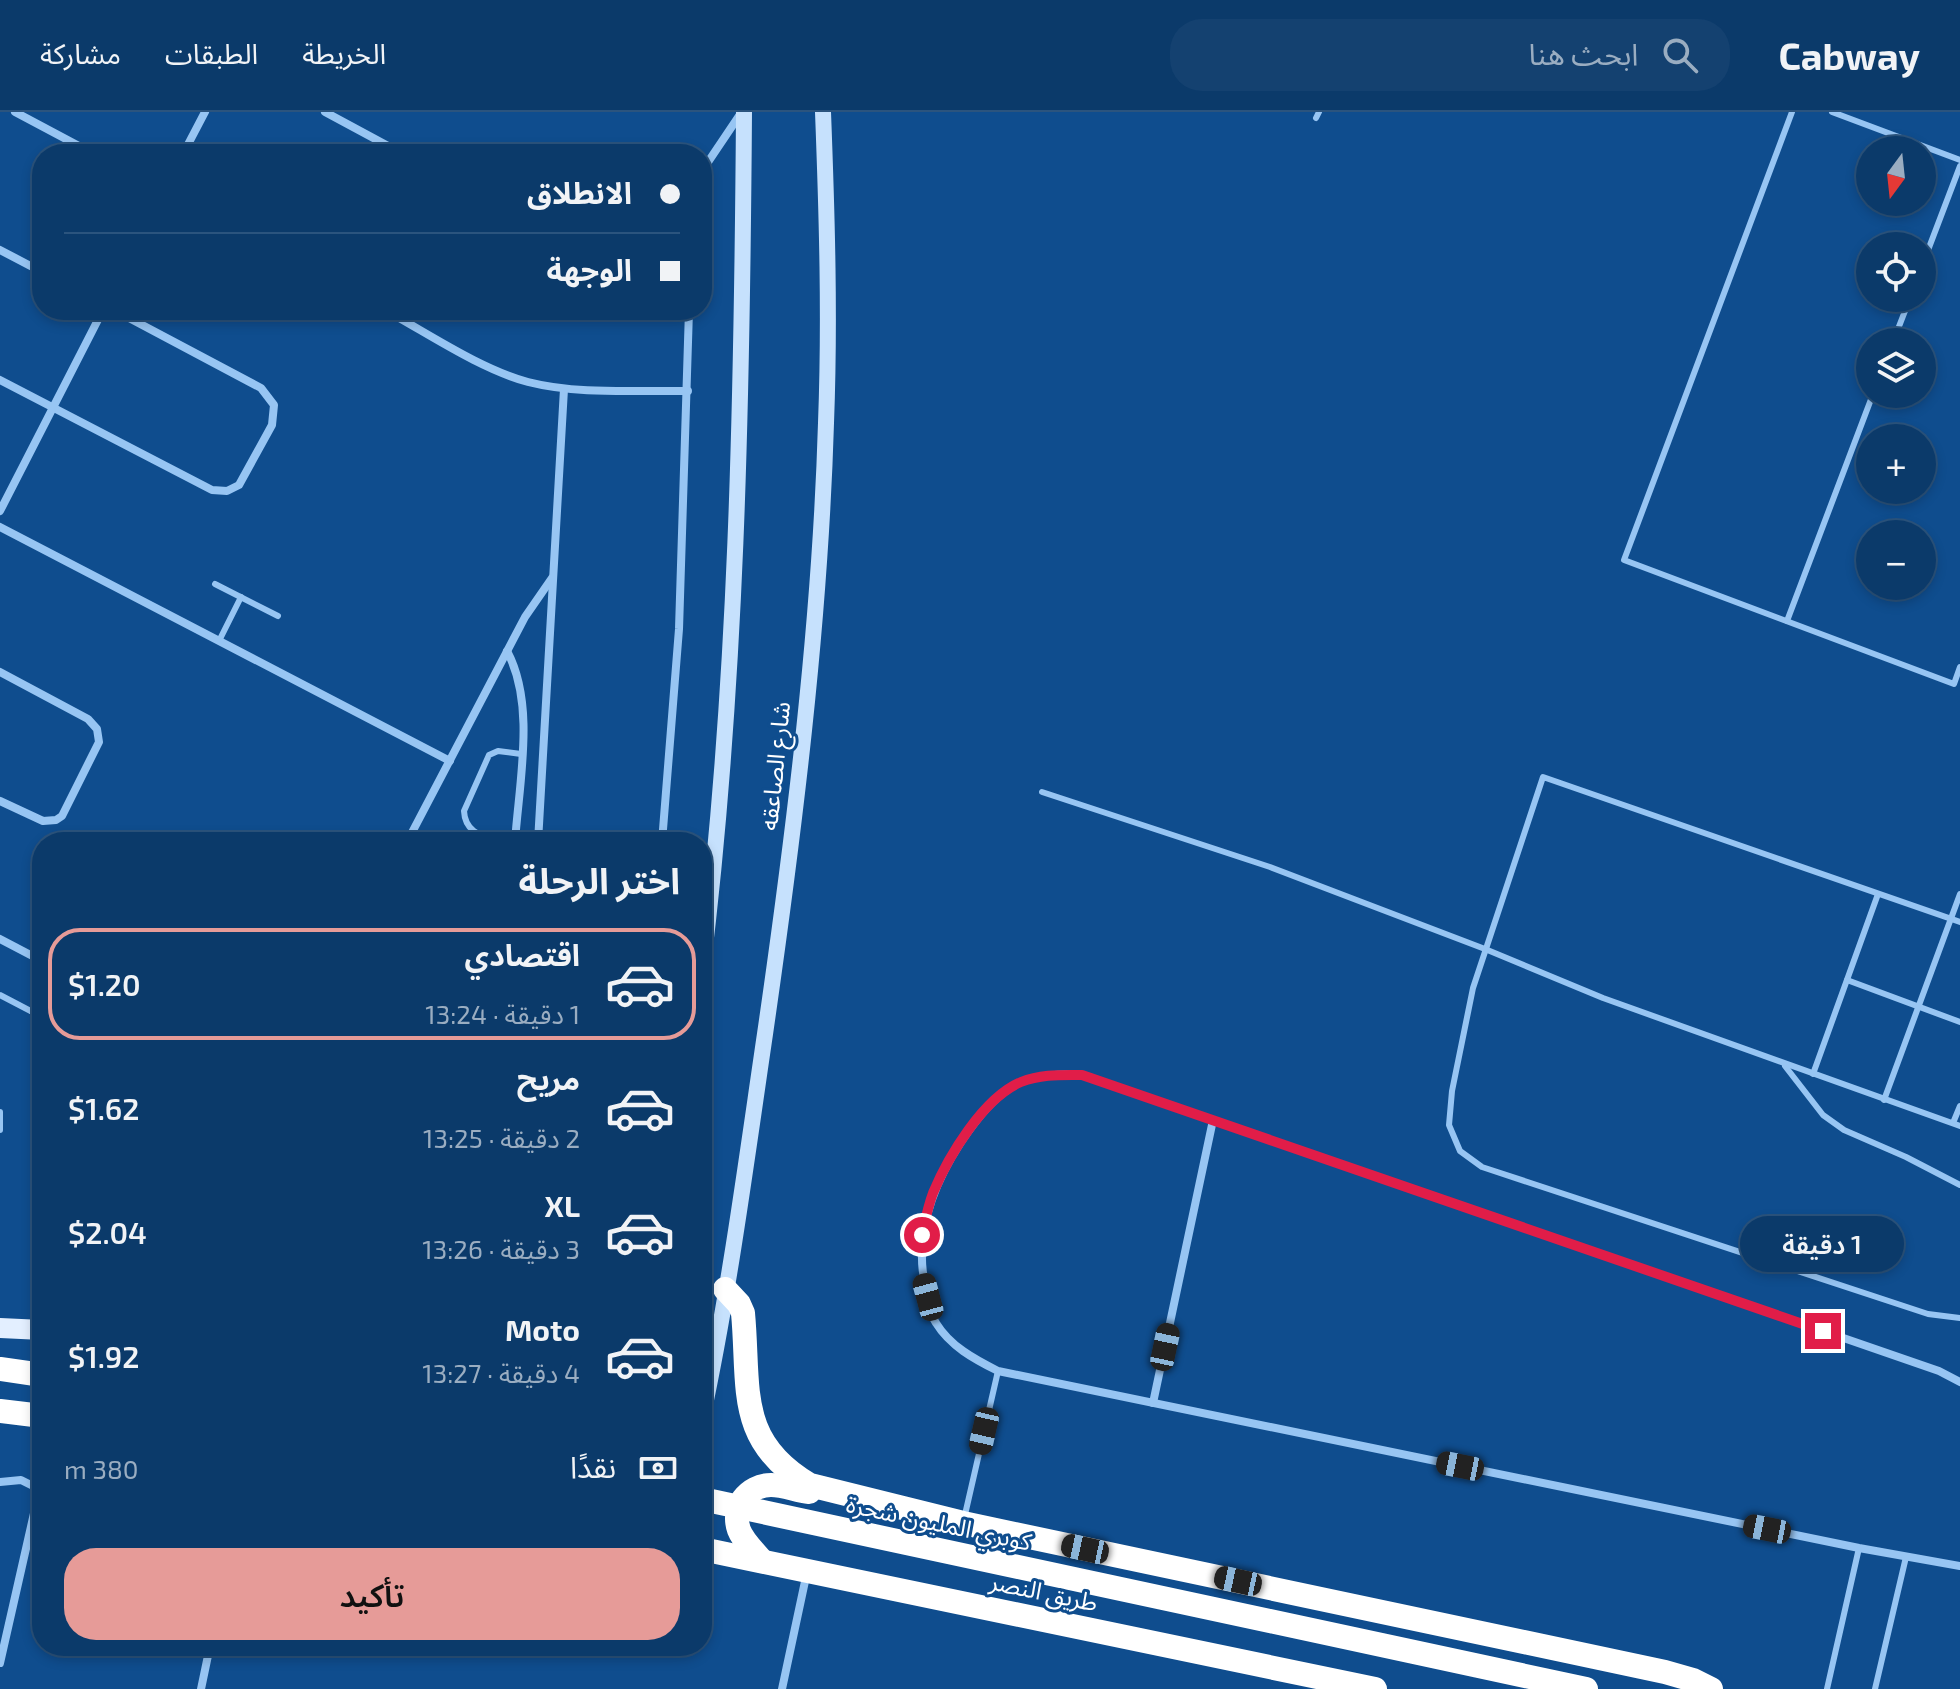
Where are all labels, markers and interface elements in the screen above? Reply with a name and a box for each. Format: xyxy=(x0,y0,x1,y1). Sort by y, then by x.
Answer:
search box xyxy=(1170,19,1730,91)
text: Cabway xyxy=(1778,32,1920,78)
icon: search xyxy=(1658,33,1702,77)
text: ابحث هنا xyxy=(1528,35,1638,71)
text: مشاركة xyxy=(40,36,121,70)
text: الطبقات xyxy=(165,36,258,70)
text: الخريطة xyxy=(302,36,386,70)
north arrow xyxy=(1856,136,1936,216)
map controls xyxy=(1856,136,1936,600)
text: الانطلاق xyxy=(527,174,632,210)
button: locate xyxy=(1856,232,1936,312)
text: الوجهة xyxy=(547,251,632,287)
button: layers xyxy=(1856,328,1936,408)
button: + xyxy=(1856,424,1936,504)
button: − xyxy=(1856,520,1936,600)
street label: شارع الصاعقه xyxy=(753,700,799,832)
text: اختر الرحلة xyxy=(519,858,680,901)
text: اقتصادي xyxy=(465,936,580,972)
icon: car xyxy=(604,948,676,1020)
text: $1.20 xyxy=(68,966,141,1002)
text: 1 دقيقة · 13:24 xyxy=(425,998,580,1029)
text: مريح xyxy=(517,1060,580,1096)
icon: car xyxy=(604,1072,676,1144)
text: $1.62 xyxy=(68,1090,140,1126)
text: 2 دقيقة · 13:25 xyxy=(423,1122,580,1153)
text: XL xyxy=(545,1187,580,1223)
icon: car xyxy=(604,1196,676,1268)
text: $2.04 xyxy=(68,1214,147,1250)
callout: 1 دقيقة xyxy=(1741,1215,1905,1271)
route start xyxy=(904,1217,940,1253)
text: 1 دقيقة xyxy=(1782,1228,1862,1259)
text: 3 دقيقة · 13:26 xyxy=(422,1233,580,1264)
car xyxy=(910,1271,946,1323)
text: Moto xyxy=(505,1311,580,1347)
route end xyxy=(1805,1313,1841,1349)
icon: car xyxy=(604,1320,676,1392)
car xyxy=(1148,1321,1182,1373)
text: $1.92 xyxy=(68,1338,140,1374)
text: 4 دقيقة · 13:27 xyxy=(422,1357,580,1388)
car xyxy=(967,1405,1001,1457)
icon: cash xyxy=(636,1446,680,1490)
text: نقدًا xyxy=(570,1448,616,1484)
car xyxy=(1434,1450,1486,1482)
text: 380 m xyxy=(64,1453,139,1484)
street label: كوبري المليون شجرة xyxy=(843,1488,1035,1561)
car xyxy=(1741,1513,1793,1545)
car xyxy=(1059,1532,1111,1566)
button: تأكيد xyxy=(64,1548,680,1640)
car xyxy=(1212,1564,1264,1598)
street label: طريق النصر xyxy=(986,1565,1101,1619)

